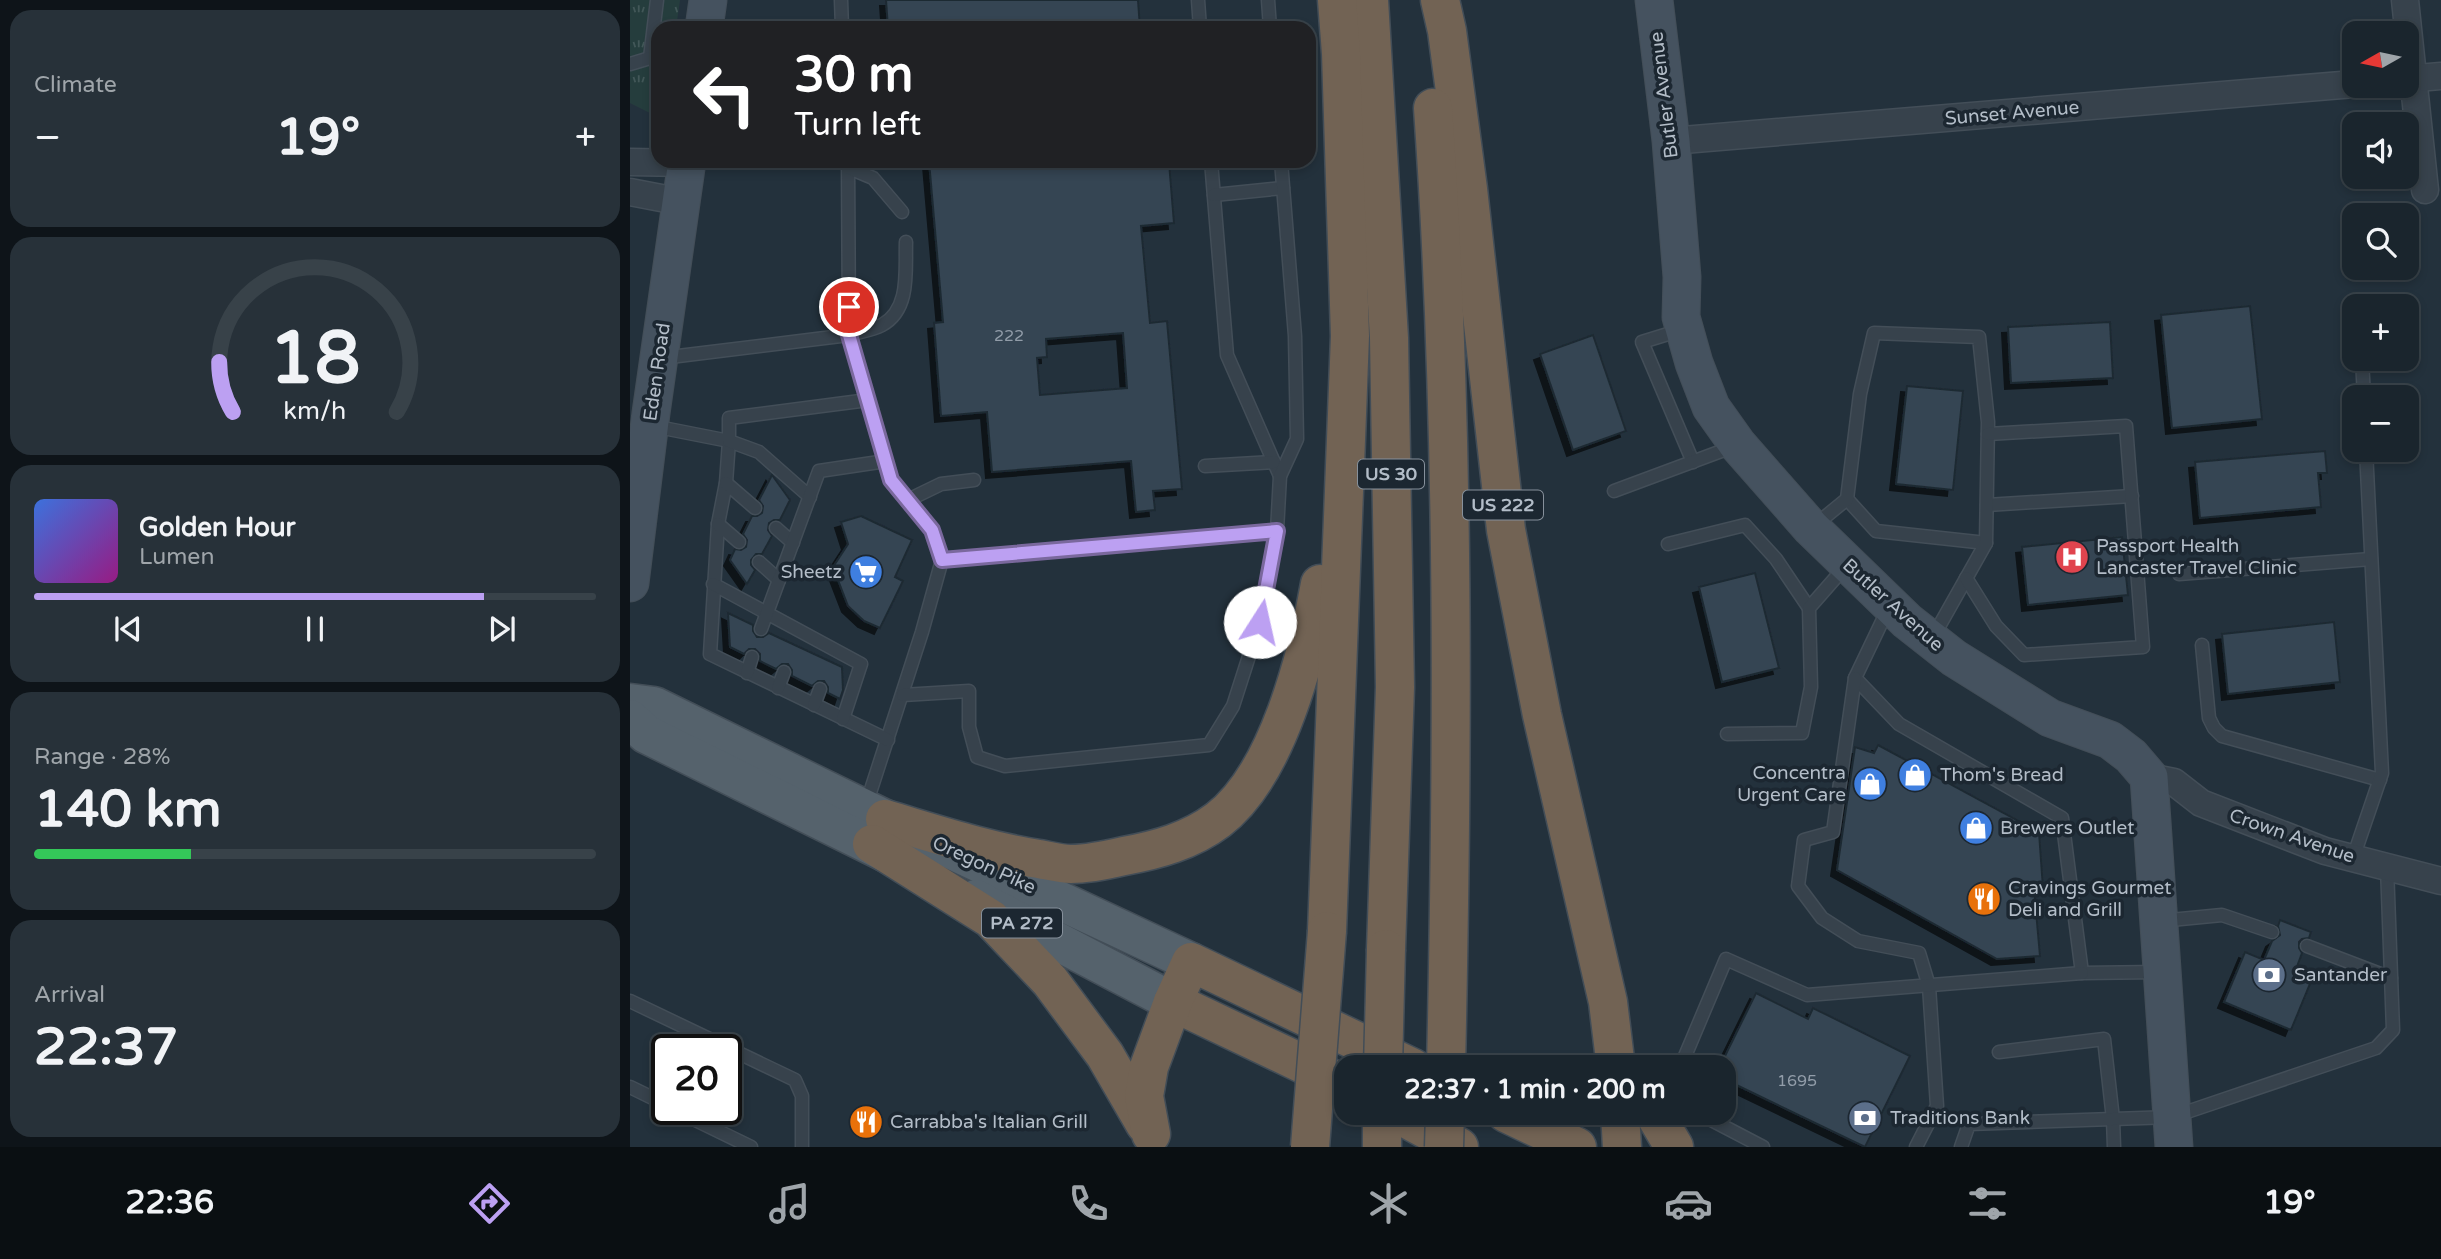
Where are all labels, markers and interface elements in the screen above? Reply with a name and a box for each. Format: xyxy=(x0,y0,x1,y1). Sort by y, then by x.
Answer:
north arrow xyxy=(2342,21,2418,98)
map controls xyxy=(2342,21,2419,462)
street label: Butler Avenue xyxy=(1645,30,1683,160)
text: 30 m xyxy=(794,46,913,105)
icon: left xyxy=(679,49,770,140)
text: Climate xyxy=(34,71,117,99)
street label: Sunset Avenue xyxy=(1944,96,2080,130)
text: 19° xyxy=(275,106,360,169)
text: Turn left xyxy=(794,106,921,144)
button: sound xyxy=(2342,112,2419,189)
text: − xyxy=(34,115,61,161)
text: + xyxy=(575,115,596,161)
button: search xyxy=(2342,203,2419,280)
pin xyxy=(819,277,879,337)
icon: arrive xyxy=(830,288,868,326)
button: + xyxy=(2342,294,2419,371)
text: 18 xyxy=(269,316,361,404)
street label: Eden Road xyxy=(639,322,675,422)
house number: 222 xyxy=(994,326,1024,346)
button: − xyxy=(2342,385,2419,462)
text: km/h xyxy=(284,396,346,426)
road number: US 30 xyxy=(1358,460,1424,488)
road number: US 222 xyxy=(1463,490,1543,520)
text: Golden Hour xyxy=(139,512,296,543)
place label: Passport Health Lancaster Travel Clinic xyxy=(2096,535,2297,579)
hospital icon: Passport Health Lancaster Travel Clinic xyxy=(2053,538,2091,576)
text: Lumen xyxy=(139,543,214,571)
supermarket icon: Sheetz xyxy=(847,553,885,591)
street label: Butler Avenue xyxy=(1838,554,1948,656)
place label: Sheetz xyxy=(781,561,842,583)
position arrow xyxy=(1223,585,1297,659)
icon: previous xyxy=(109,610,147,648)
icon: pause xyxy=(296,610,334,648)
icon: next xyxy=(483,610,521,648)
text: Range · 28% xyxy=(34,743,170,771)
shop icon: Thom's Bread xyxy=(1896,756,1934,794)
place label: Concentra Urgent Care xyxy=(1737,762,1846,806)
place label: Thom's Bread xyxy=(1940,764,2064,786)
shop icon: Concentra Urgent Care xyxy=(1851,765,1889,803)
text: 140 km xyxy=(34,778,222,841)
street label: Crown Avenue xyxy=(2226,804,2358,868)
shop icon: Brewers Outlet xyxy=(1957,809,1995,847)
place label: Brewers Outlet xyxy=(2000,817,2135,839)
street label: Oregon Pike xyxy=(929,832,1039,898)
place label: Cravings Gourmet Deli and Grill xyxy=(2008,877,2172,921)
restaurant icon: Cravings Gourmet Deli and Grill xyxy=(1965,880,2003,918)
road number: PA 272 xyxy=(982,908,1062,938)
bank icon: Santander xyxy=(2250,956,2288,994)
place label: Santander xyxy=(2294,964,2388,986)
text: Arrival xyxy=(34,981,105,1009)
text: 22:37 xyxy=(34,1016,178,1079)
speed limit sign: 20 xyxy=(651,1034,742,1125)
house number: 1695 xyxy=(1777,1071,1817,1091)
text: 22:37 · 1 min · 200 m xyxy=(1404,1074,1666,1105)
bank icon: Traditions Bank xyxy=(1846,1099,1884,1137)
restaurant icon: Carrabba's Italian Grill xyxy=(847,1103,885,1141)
place label: Traditions Bank xyxy=(1890,1107,2030,1129)
place label: Carrabba's Italian Grill xyxy=(890,1111,1088,1133)
icon: directions xyxy=(465,1179,514,1228)
icon: music xyxy=(765,1179,814,1228)
icon: phone xyxy=(1064,1179,1113,1228)
icon: climate xyxy=(1364,1179,1413,1228)
icon: car xyxy=(1664,1179,1713,1228)
icon: filters xyxy=(1963,1179,2012,1228)
text: 22:36 xyxy=(125,1184,214,1222)
text: 19° xyxy=(2263,1184,2316,1222)

